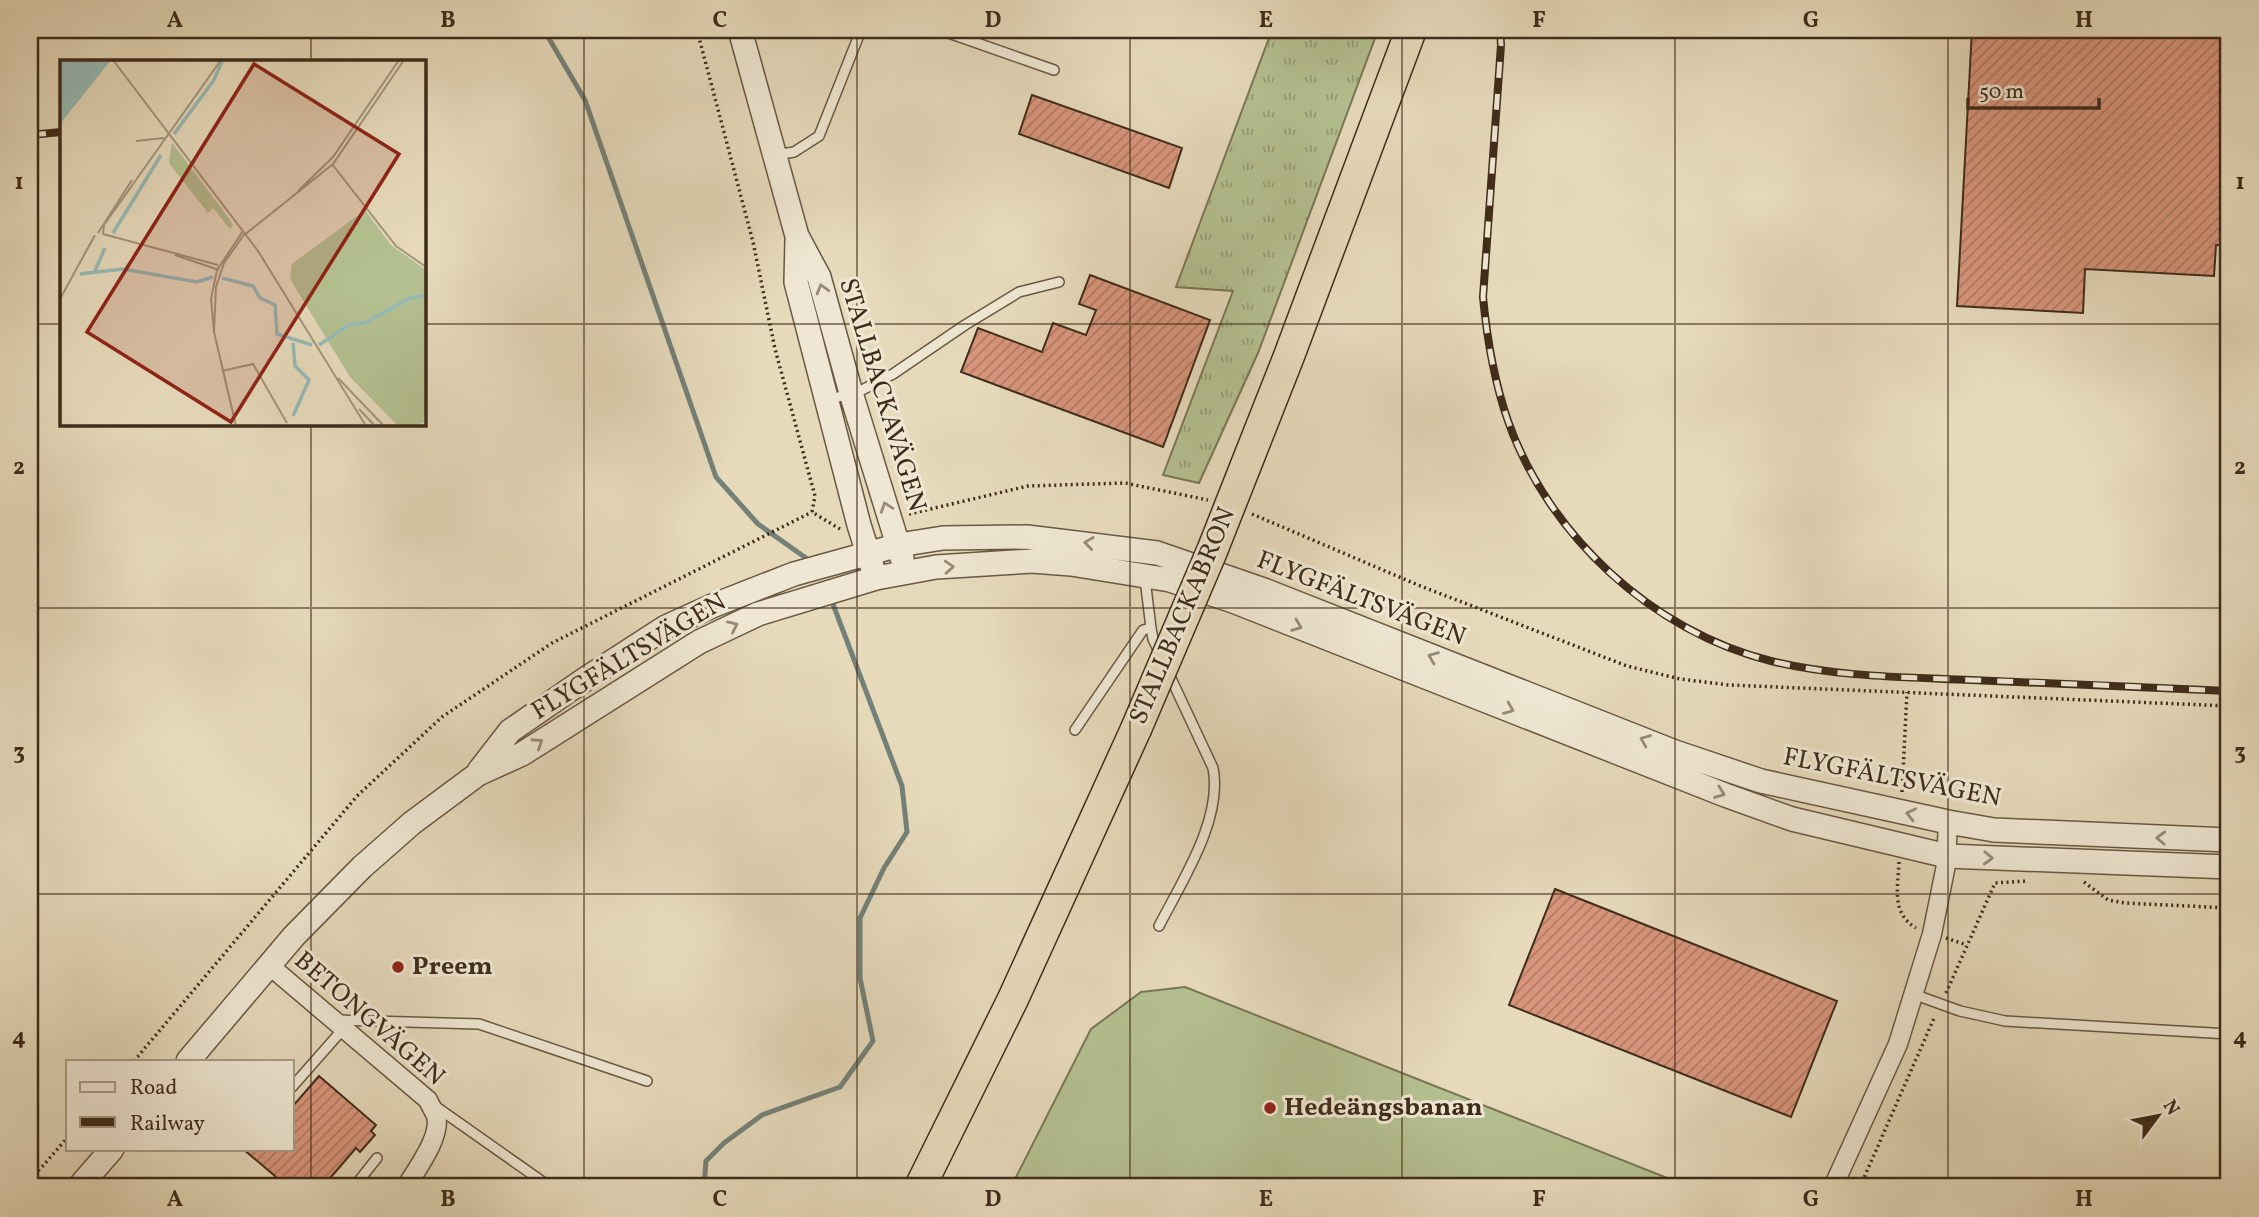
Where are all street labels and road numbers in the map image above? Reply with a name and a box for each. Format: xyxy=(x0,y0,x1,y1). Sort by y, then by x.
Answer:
street label: STALLBACKAVÄGEN xyxy=(829,274,935,516)
street label: STALLBACKABRON xyxy=(1121,502,1245,730)
street label: FLYGFÄLTSVÄGEN xyxy=(1251,543,1471,655)
street label: FLYGFÄLTSVÄGEN xyxy=(525,585,733,729)
street label: FLYGFÄLTSVÄGEN xyxy=(1780,739,2004,817)
street label: BETONGVÄGEN xyxy=(286,943,452,1095)

